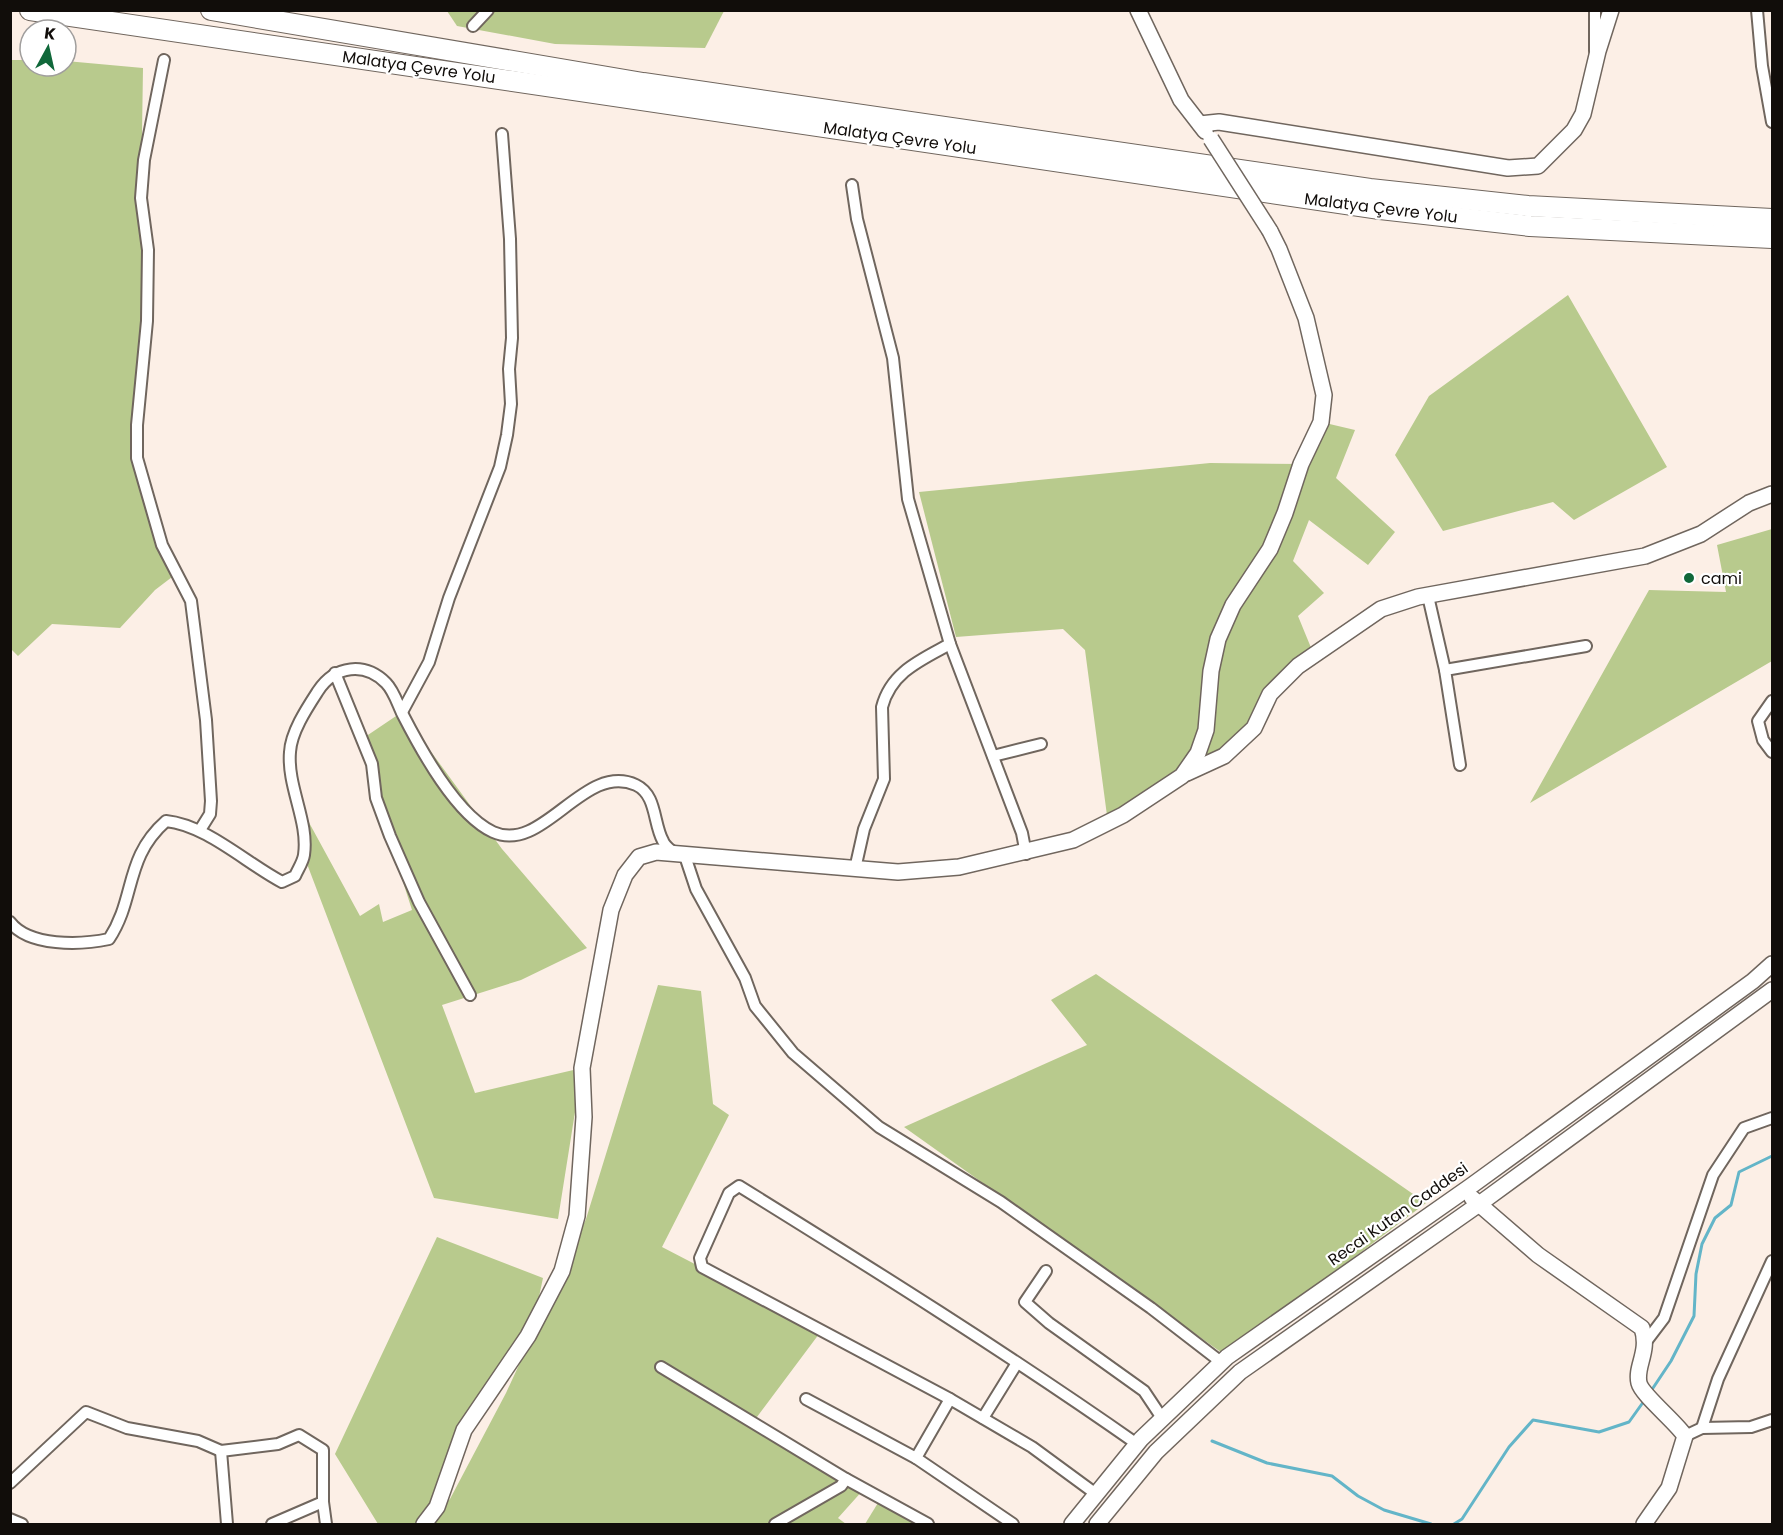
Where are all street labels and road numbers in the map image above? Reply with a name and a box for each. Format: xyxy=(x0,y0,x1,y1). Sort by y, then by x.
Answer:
street label: Malatya Çevre Yolu xyxy=(341,45,497,89)
street label: Malatya Çevre Yolu xyxy=(822,116,978,160)
street label: Malatya Çevre Yolu xyxy=(1303,187,1459,229)
street label: Recai Kutan Caddesi xyxy=(1323,1157,1473,1271)

